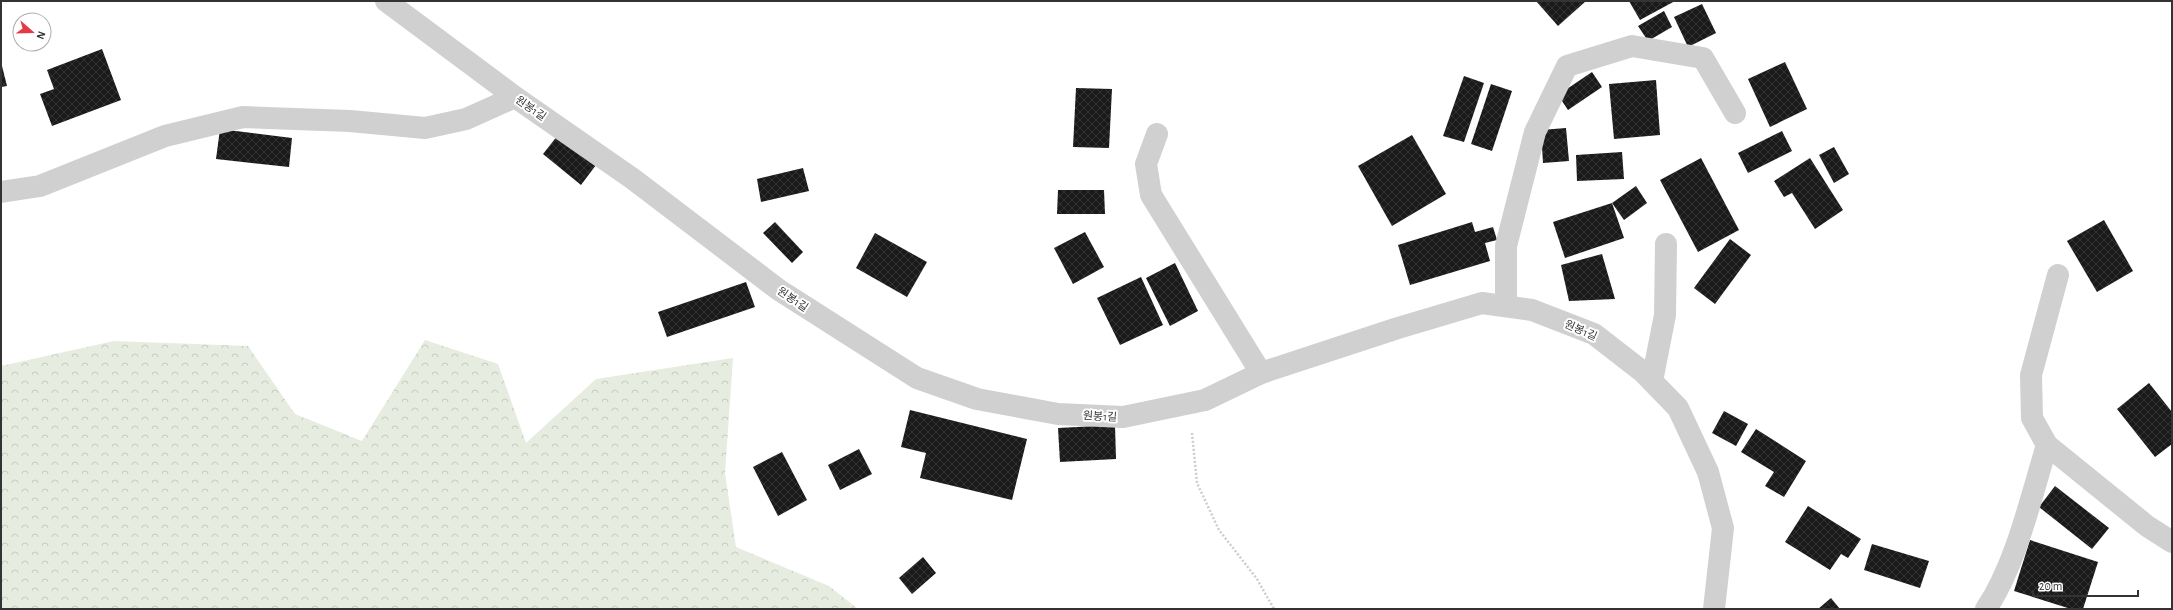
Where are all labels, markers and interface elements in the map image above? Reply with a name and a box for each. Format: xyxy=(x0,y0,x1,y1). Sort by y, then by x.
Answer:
north arrow xyxy=(12,12,52,52)
text: N xyxy=(34,30,47,41)
street label: 원봉1길 xyxy=(514,94,548,123)
street label: 원봉1길 xyxy=(775,285,810,314)
street label: 원봉1길 xyxy=(1563,318,1599,342)
street label: 원봉1길 xyxy=(1083,410,1117,423)
scale bar xyxy=(2033,572,2138,598)
text: 20 m xyxy=(2039,580,2062,592)

